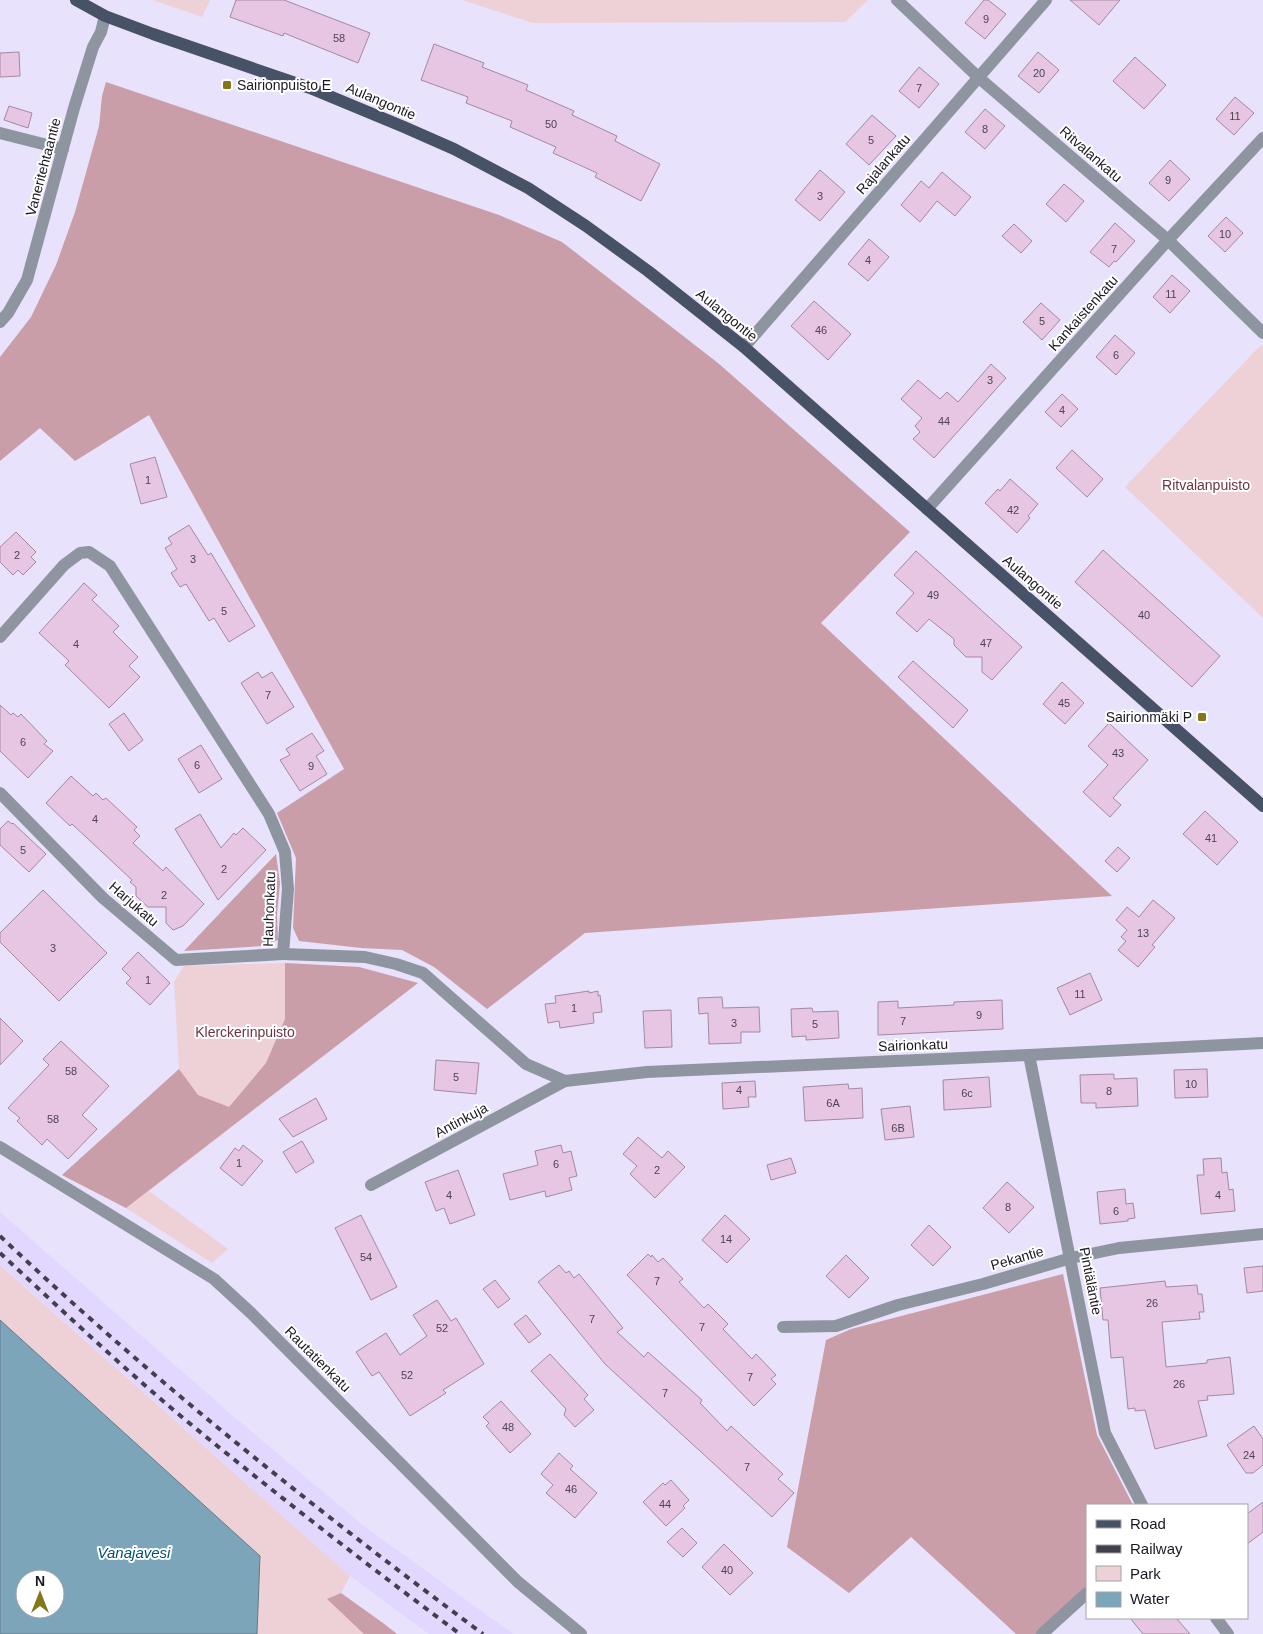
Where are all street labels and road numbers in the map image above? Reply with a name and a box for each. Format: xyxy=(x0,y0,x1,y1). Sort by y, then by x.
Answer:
street label: Aulangontie xyxy=(344,79,418,123)
street label: Vaneritehtaantie xyxy=(22,116,64,218)
street label: Ritvalankatu xyxy=(1057,123,1125,185)
street label: Rajalankatu xyxy=(853,131,913,197)
street label: Kankaistenkatu xyxy=(1045,272,1121,354)
street label: Aulangontie xyxy=(693,286,761,345)
street label: Aulangontie xyxy=(1000,552,1066,612)
street label: Hauhonkatu xyxy=(260,871,278,947)
street label: Harjukatu xyxy=(106,878,162,930)
street label: Sairionkatu xyxy=(878,1036,948,1054)
street label: Antinkuja xyxy=(432,1099,490,1141)
street label: Pekantie xyxy=(989,1243,1046,1273)
street label: Pintiäläntie xyxy=(1077,1246,1105,1316)
street label: Rautatienkatu xyxy=(282,1323,354,1395)

